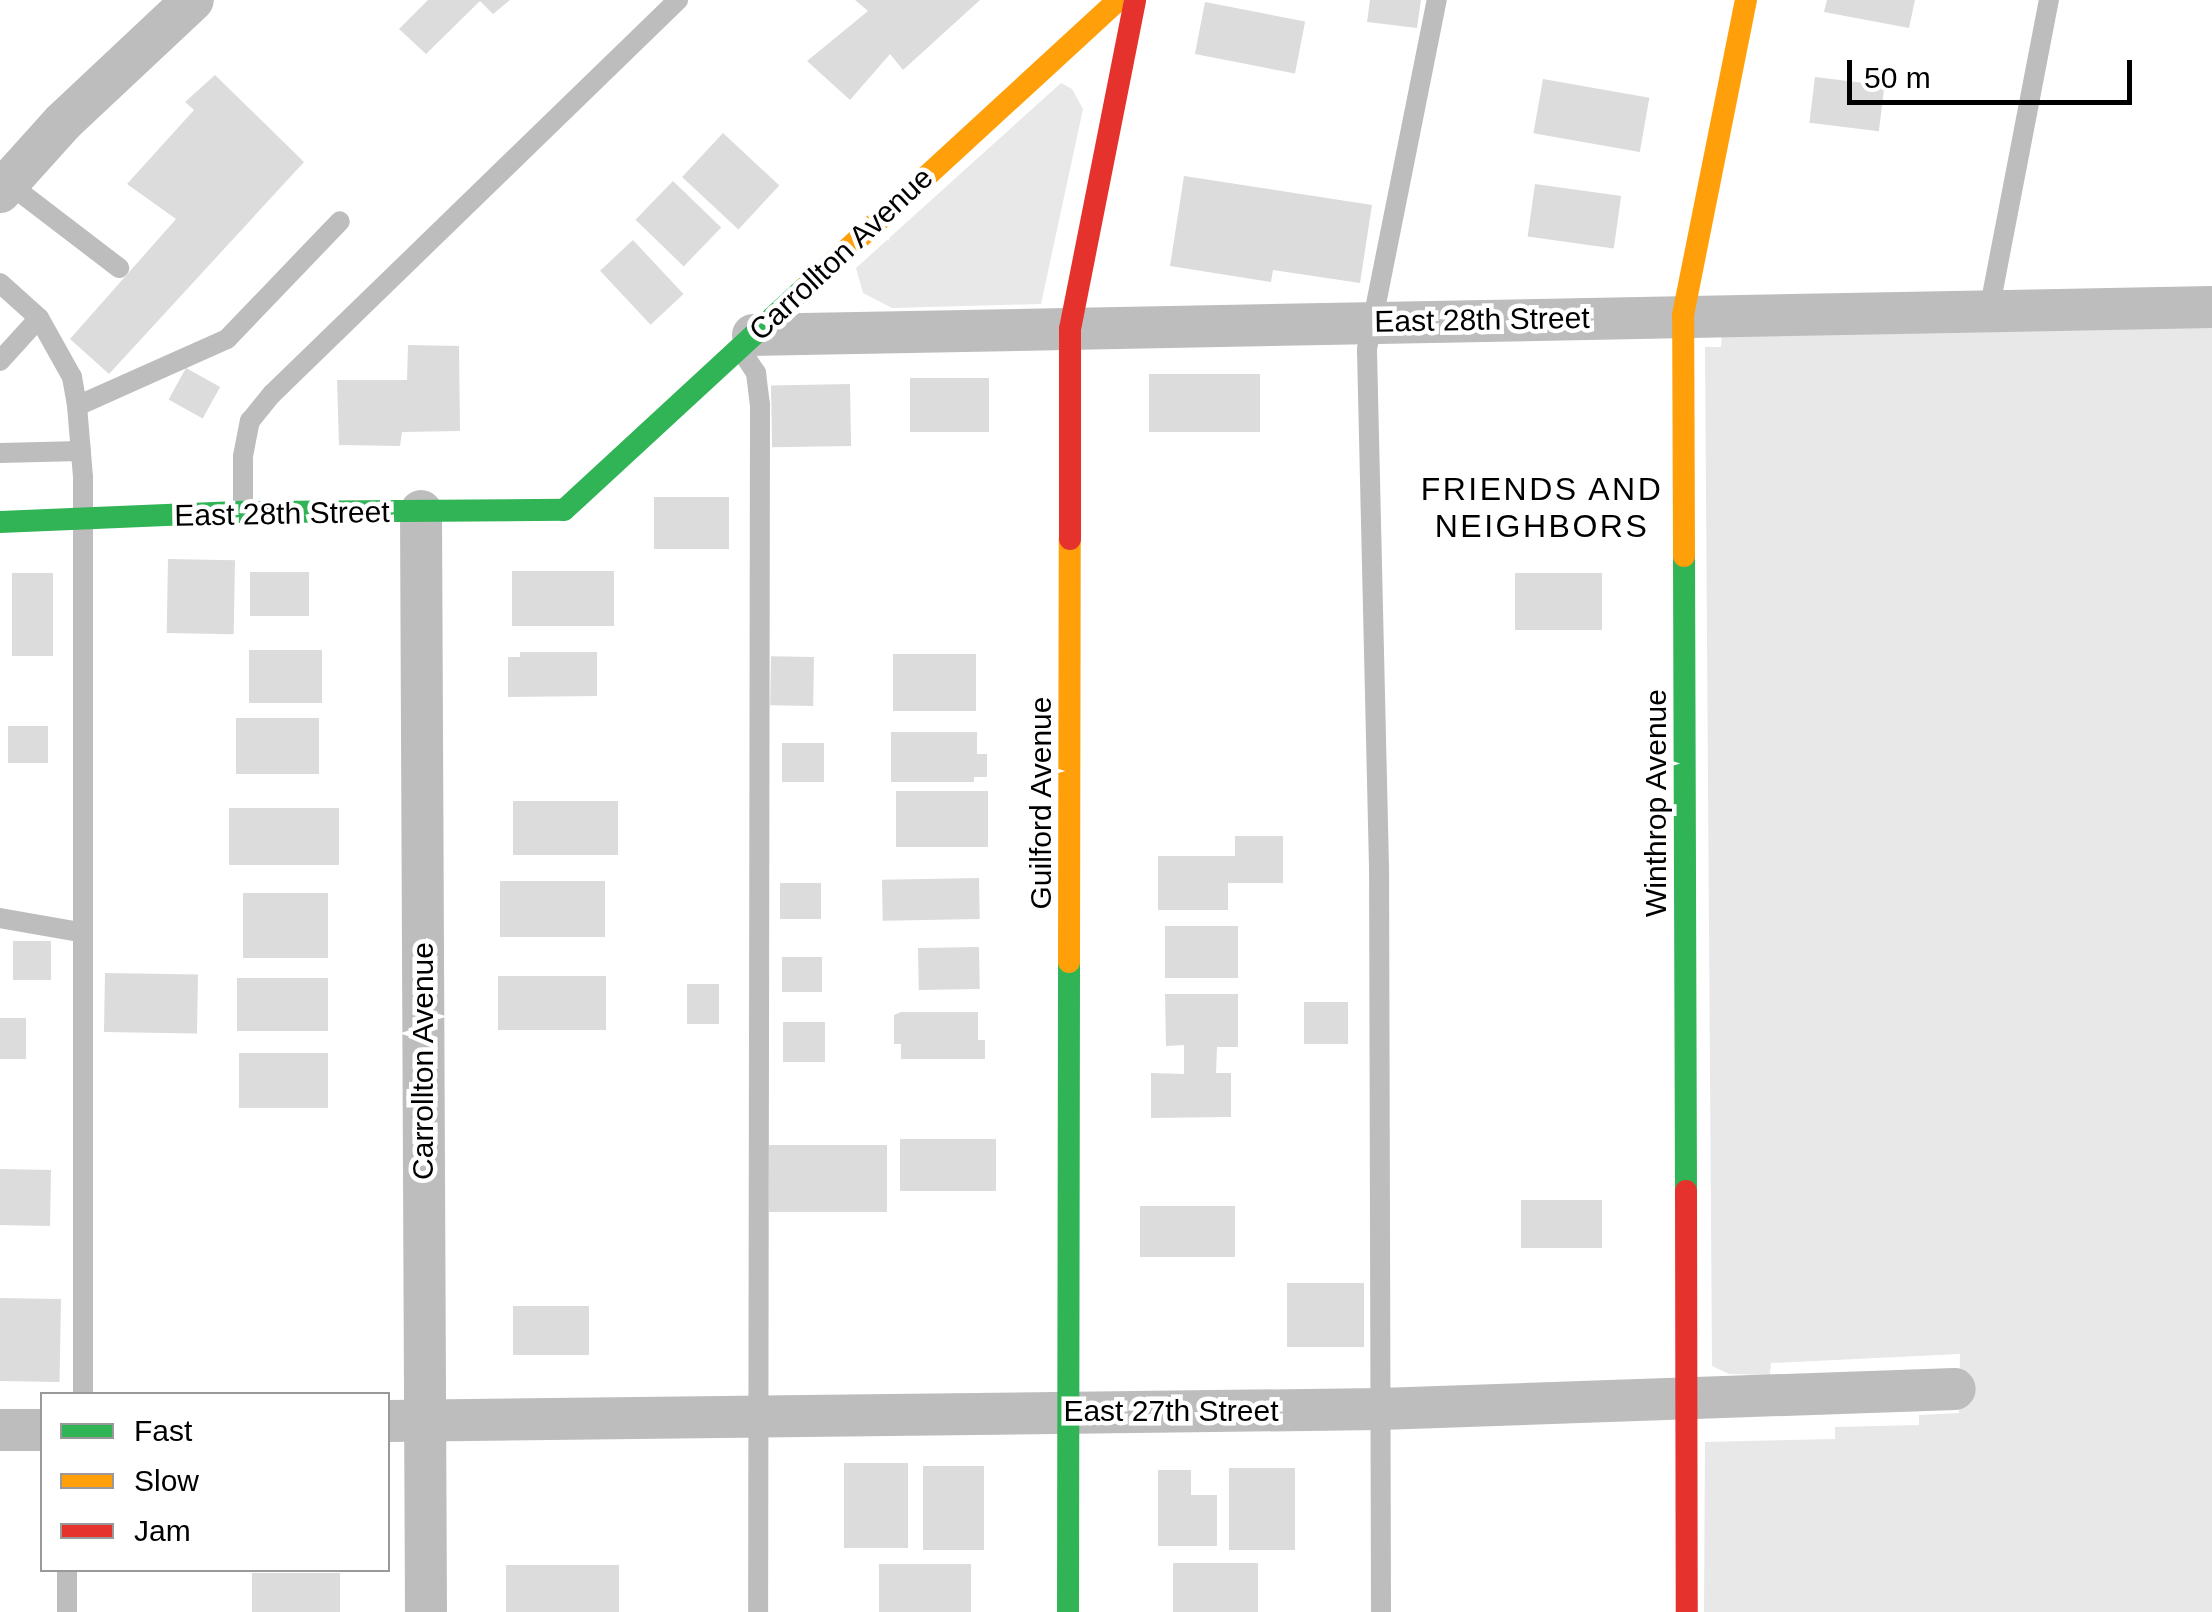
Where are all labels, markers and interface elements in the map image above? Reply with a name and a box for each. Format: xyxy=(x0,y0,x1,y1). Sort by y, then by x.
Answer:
scale bar xyxy=(1852,40,2137,102)
text: 50 m xyxy=(1864,61,1931,94)
street label: Carrollton Avenue xyxy=(741,159,941,349)
street label: East 28th Street xyxy=(1374,300,1590,340)
district label: FRIENDS AND NEIGHBORS xyxy=(1420,471,1664,546)
street label: East 28th Street xyxy=(174,494,390,534)
street label: Winthrop Avenue xyxy=(1638,688,1674,918)
street label: Guilford Avenue xyxy=(1023,696,1059,910)
street label: Carrollton Avenue xyxy=(405,941,441,1181)
legend xyxy=(40,1392,390,1572)
street label: East 27th Street xyxy=(1063,1393,1279,1429)
text: Fast xyxy=(134,1414,192,1447)
text: Slow xyxy=(134,1464,199,1497)
text: Jam xyxy=(134,1514,191,1547)

